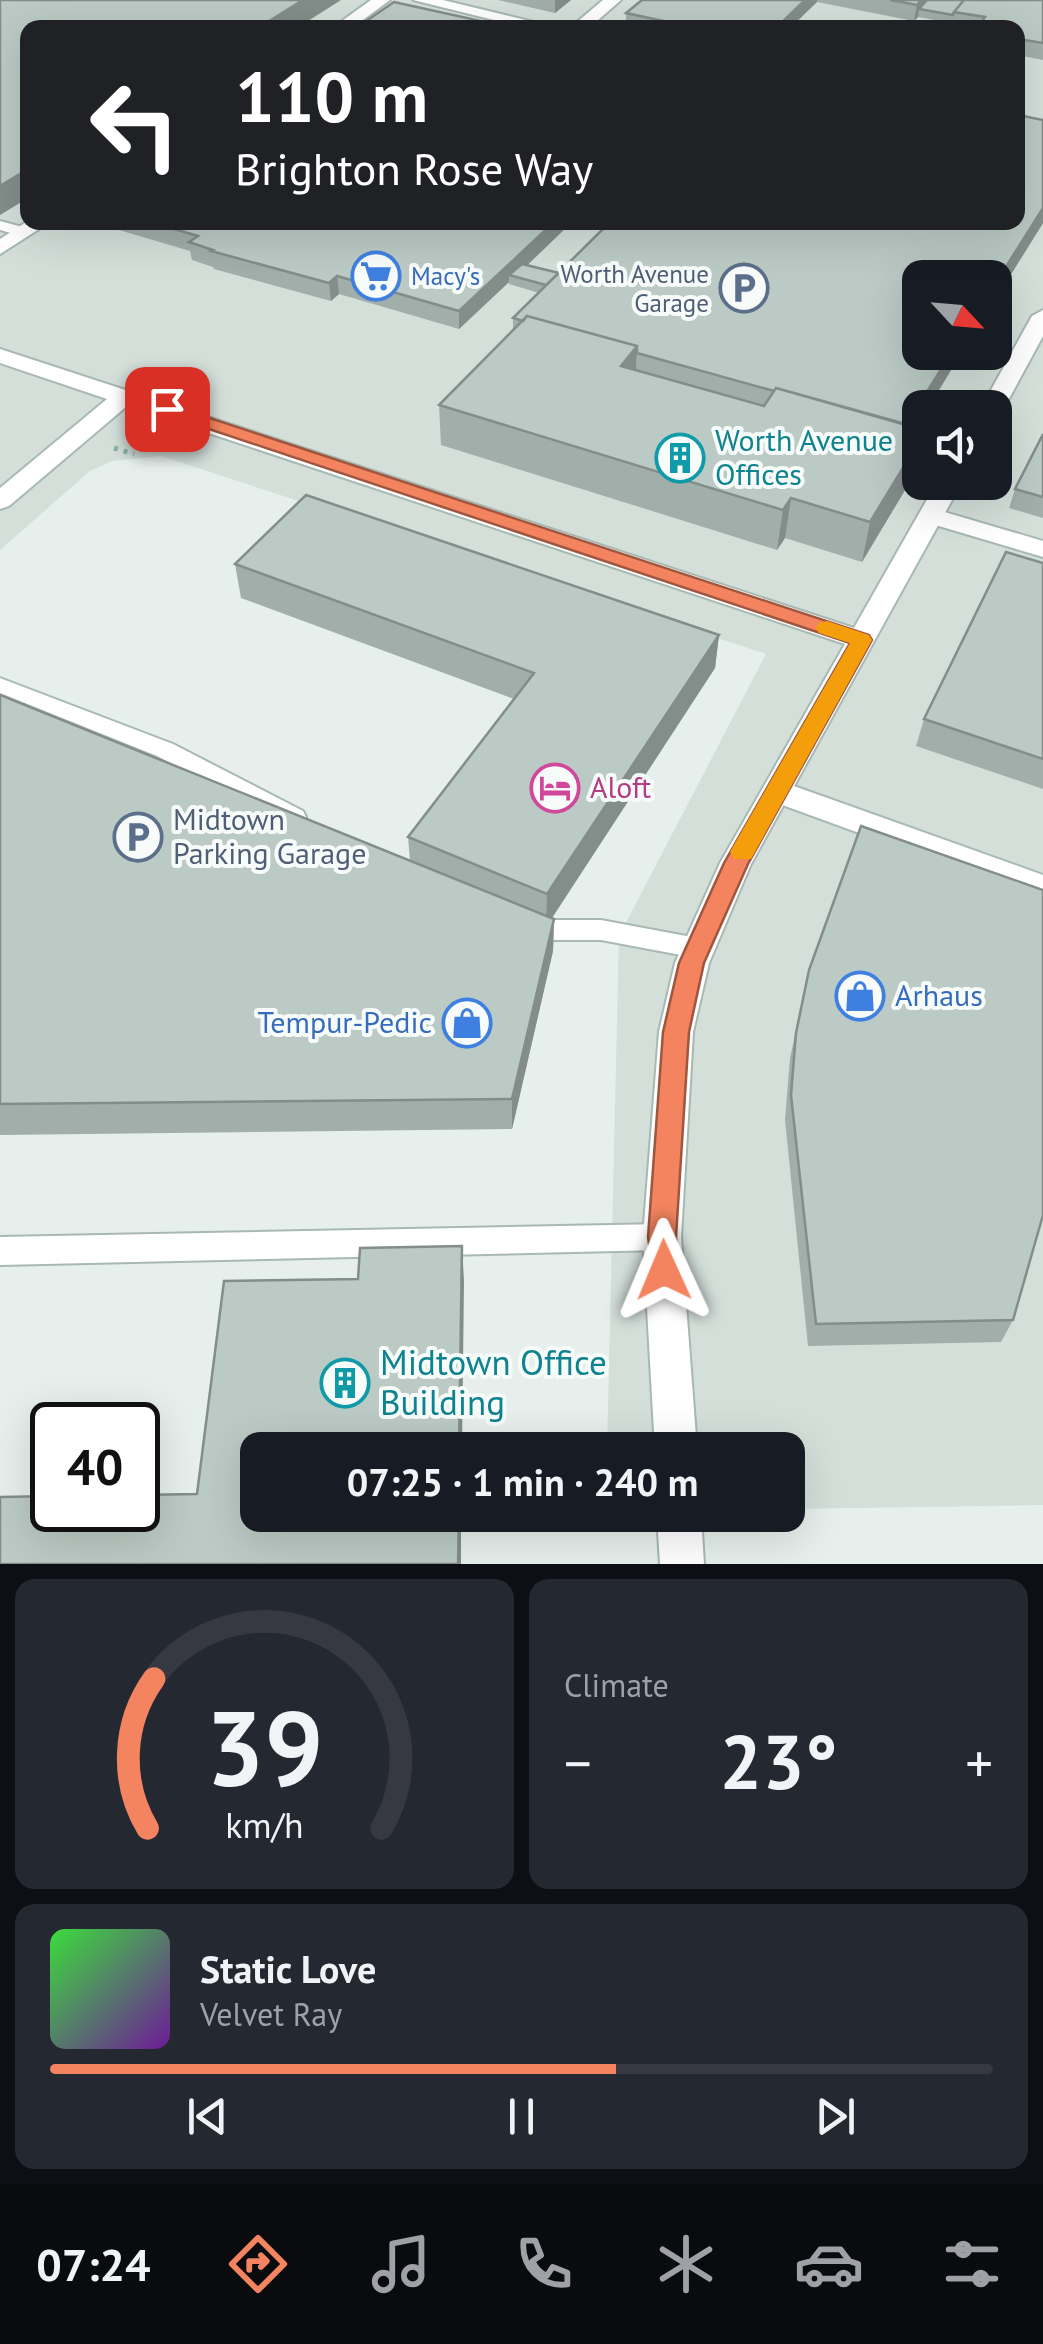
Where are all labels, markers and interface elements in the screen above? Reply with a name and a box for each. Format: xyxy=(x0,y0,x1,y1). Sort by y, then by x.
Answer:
text: 110 m xyxy=(235,51,428,141)
icon: left xyxy=(70,60,200,190)
text: Brighton Rose Way xyxy=(235,139,593,197)
supermarket icon: Macy's xyxy=(350,250,402,302)
place label: Worth Avenue Garage xyxy=(561,258,709,319)
place label: Macy's xyxy=(411,260,480,292)
north arrow xyxy=(902,260,1012,370)
map controls xyxy=(902,260,1012,500)
parking icon: Worth Avenue Garage xyxy=(718,262,770,314)
pin xyxy=(125,367,210,452)
icon: arrive xyxy=(140,382,195,437)
button: sound xyxy=(902,390,1012,500)
place label: Worth Avenue Offices xyxy=(715,420,893,493)
building icon: Worth Avenue Offices xyxy=(654,432,706,484)
hotel icon: Aloft xyxy=(529,762,581,814)
place label: Aloft xyxy=(590,767,651,806)
place label: Midtown Parking Garage xyxy=(173,799,366,872)
parking icon: Midtown Parking Garage xyxy=(112,811,164,863)
shop icon: Arhaus xyxy=(834,970,886,1022)
place label: Arhaus xyxy=(895,975,983,1014)
shop icon: Tempur-Pedic xyxy=(441,997,493,1049)
place label: Tempur-Pedic xyxy=(258,1002,432,1041)
position arrow xyxy=(612,1218,716,1322)
place label: Midtown Office Building xyxy=(380,1339,607,1425)
building icon: Midtown Office Building xyxy=(319,1357,371,1409)
speed limit sign: 40 xyxy=(30,1402,160,1532)
text: 07:25 · 1 min · 240 m xyxy=(347,1457,698,1506)
text: Climate xyxy=(564,1664,669,1706)
text: 39 xyxy=(206,1680,323,1815)
text: 23° xyxy=(720,1713,837,1810)
text: − xyxy=(564,1727,592,1798)
text: + xyxy=(965,1727,993,1798)
text: km/h xyxy=(225,1802,304,1848)
text: Static Love xyxy=(200,1944,376,1993)
text: Velvet Ray xyxy=(200,1993,342,2035)
icon: previous xyxy=(180,2089,235,2144)
icon: pause xyxy=(494,2089,549,2144)
icon: next xyxy=(808,2089,863,2144)
icon: directions xyxy=(223,2229,293,2299)
icon: music xyxy=(366,2229,436,2299)
icon: phone xyxy=(509,2229,579,2299)
icon: climate xyxy=(651,2229,721,2299)
icon: car xyxy=(794,2229,864,2299)
icon: filters xyxy=(937,2229,1007,2299)
text: 07:24 xyxy=(36,2235,151,2293)

